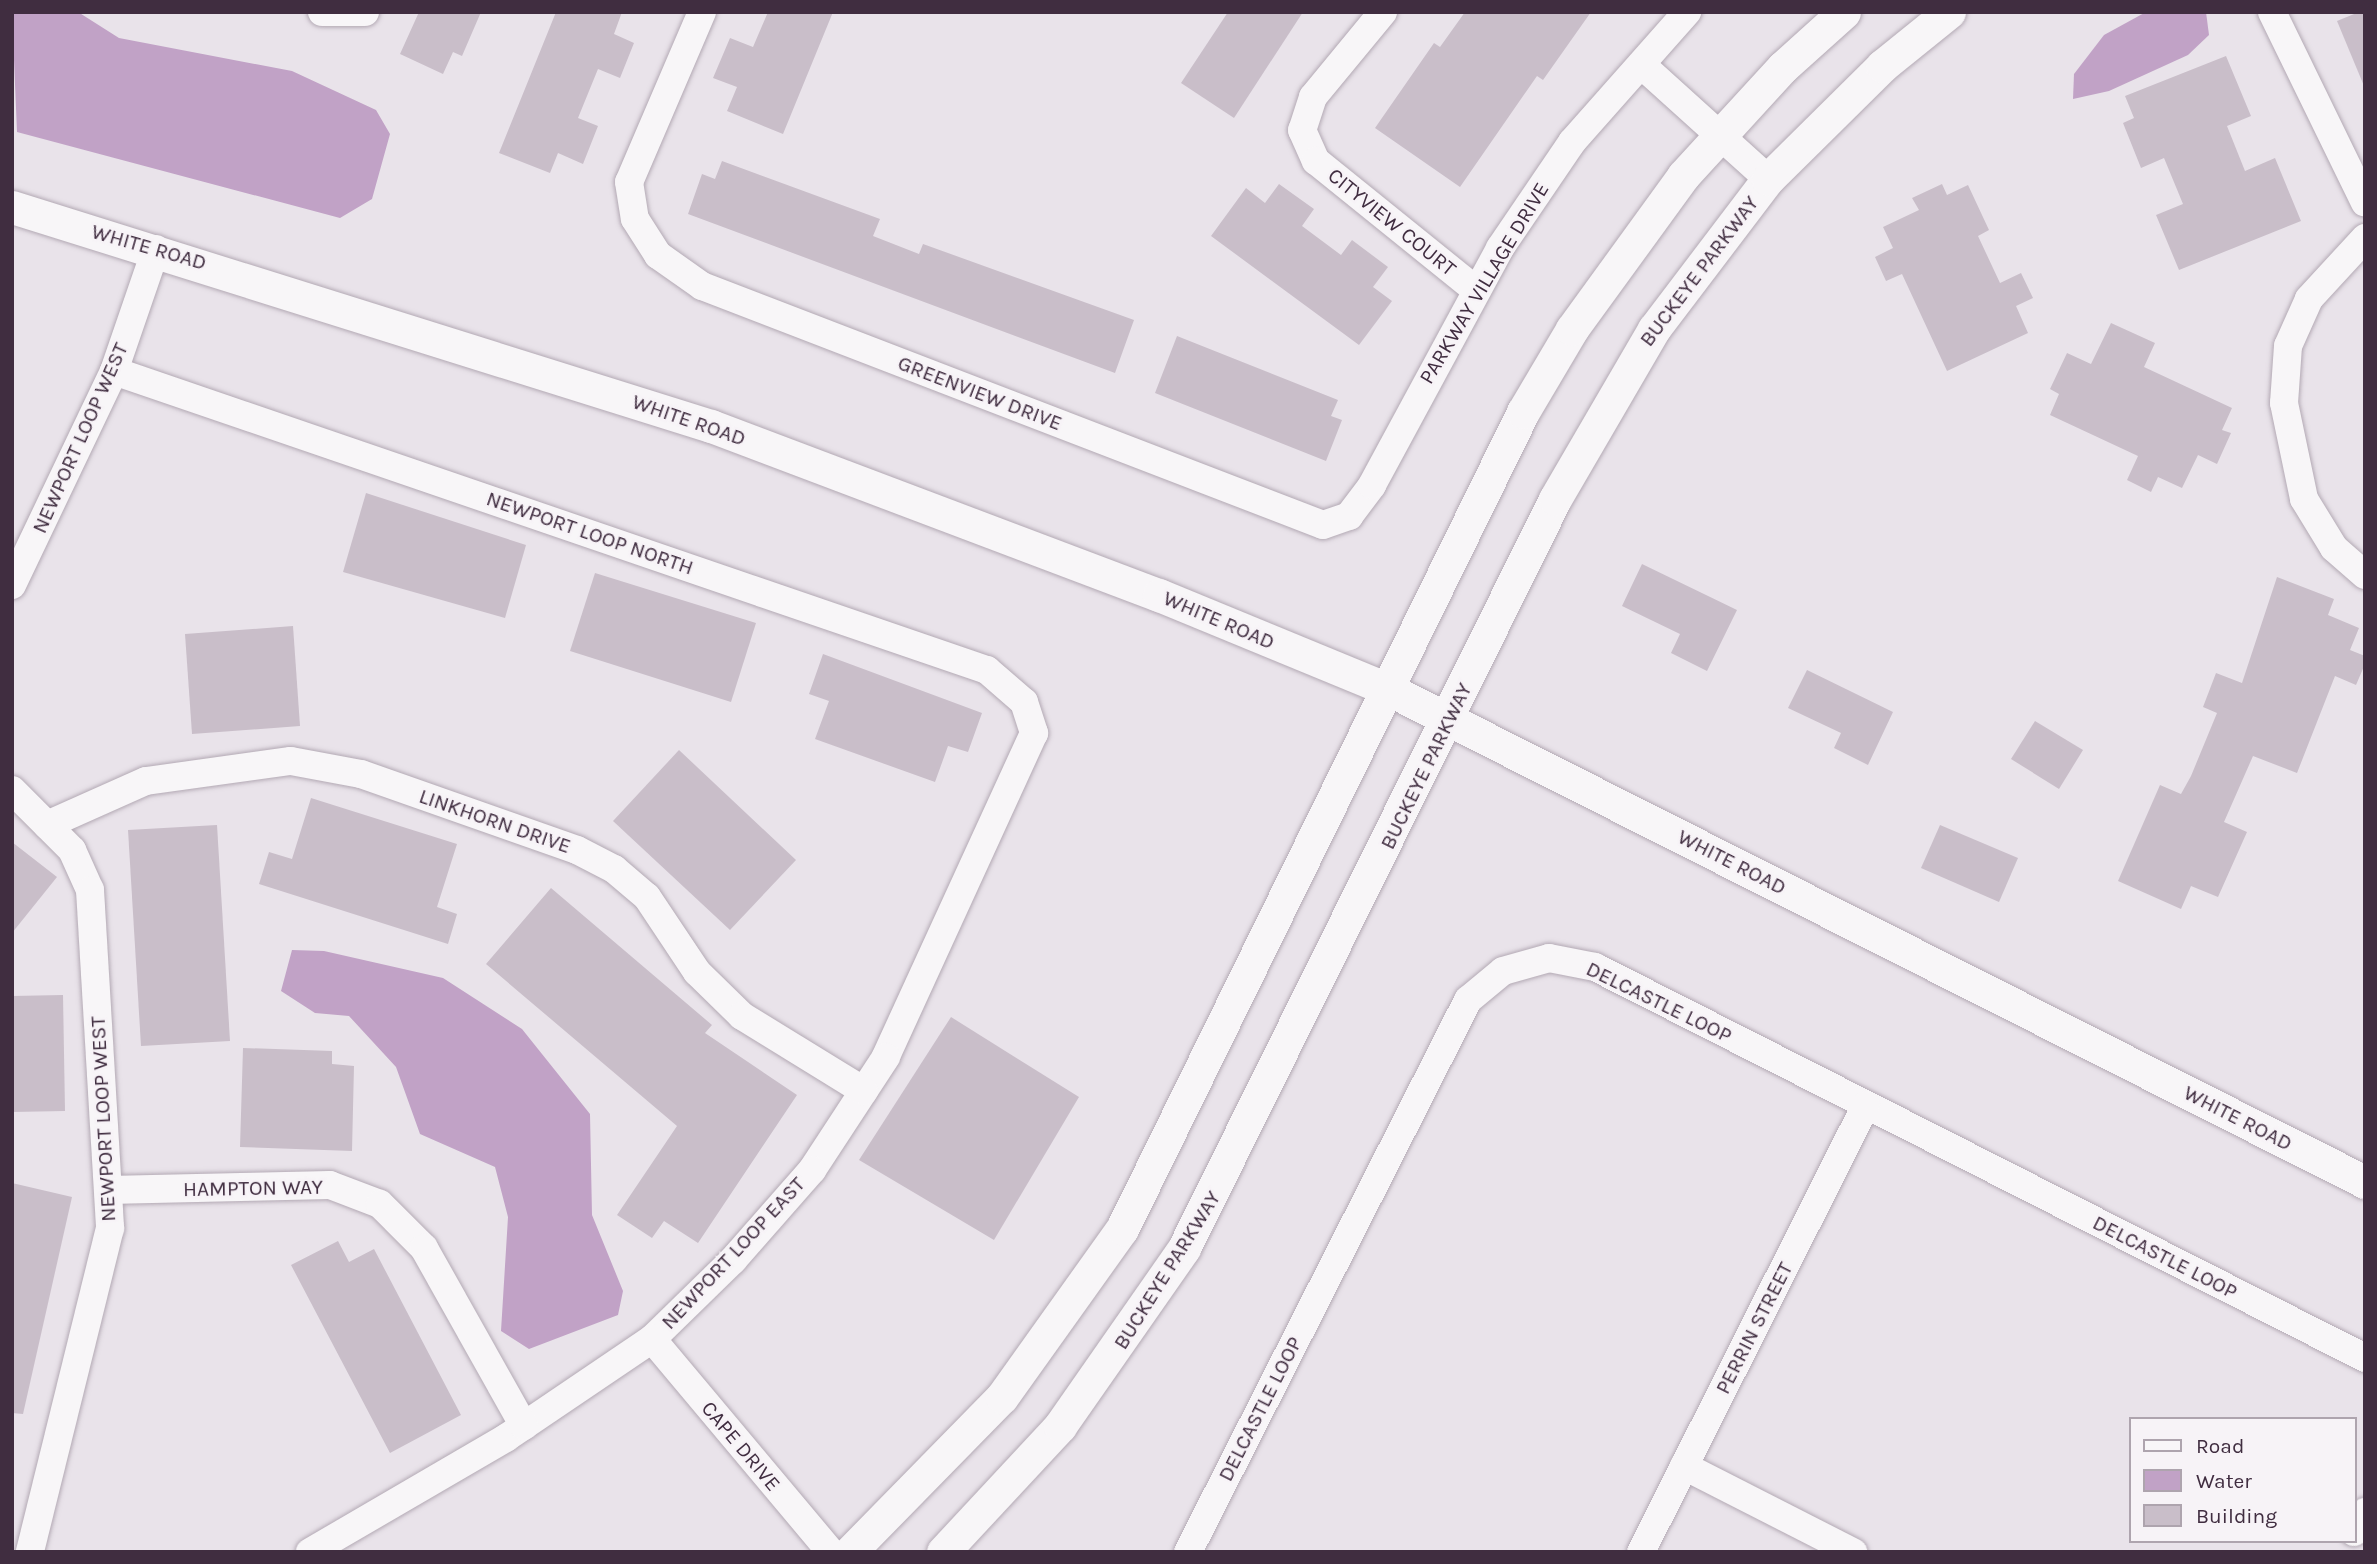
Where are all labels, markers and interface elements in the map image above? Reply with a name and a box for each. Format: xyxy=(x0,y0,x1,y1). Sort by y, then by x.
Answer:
street label: CITYVIEW COURT xyxy=(1323,163,1461,281)
street label: PARKWAY VILLAGE DRIVE xyxy=(1414,178,1554,388)
street label: BUCKEYE PARKWAY xyxy=(1634,191,1764,351)
street label: WHITE ROAD xyxy=(89,219,209,275)
street label: NEWPORT LOOP WEST xyxy=(27,339,133,537)
street label: GREENVIEW DRIVE xyxy=(894,350,1066,436)
street label: WHITE ROAD xyxy=(629,389,749,451)
street label: NEWPORT LOOP NORTH xyxy=(483,486,697,580)
street label: WHITE ROAD xyxy=(1160,585,1278,655)
street label: BUCKEYE PARKWAY xyxy=(1375,679,1477,853)
street label: LINKHORN DRIVE xyxy=(416,783,574,859)
street label: WHITE ROAD xyxy=(1674,824,1790,900)
street label: DELCASTLE LOOP xyxy=(1582,956,1736,1048)
street label: NEWPORT LOOP WEST xyxy=(85,1016,121,1222)
street label: WHITE ROAD xyxy=(2180,1080,2296,1156)
street label: NEWPORT LOOP EAST xyxy=(656,1172,810,1334)
street label: HAMPTON WAY xyxy=(183,1174,323,1202)
street label: BUCKEYE PARKWAY xyxy=(1108,1186,1226,1354)
street label: DELCASTLE LOOP xyxy=(2089,1210,2241,1304)
street label: PERRIN STREET xyxy=(1710,1258,1798,1398)
street label: DELCASTLE LOOP xyxy=(1213,1333,1307,1485)
street label: CAPE DRIVE xyxy=(696,1396,786,1496)
legend xyxy=(2128,1417,2356,1543)
text: Road xyxy=(2196,1434,2244,1458)
text: Water xyxy=(2196,1469,2252,1493)
text: Building xyxy=(2196,1504,2277,1528)

